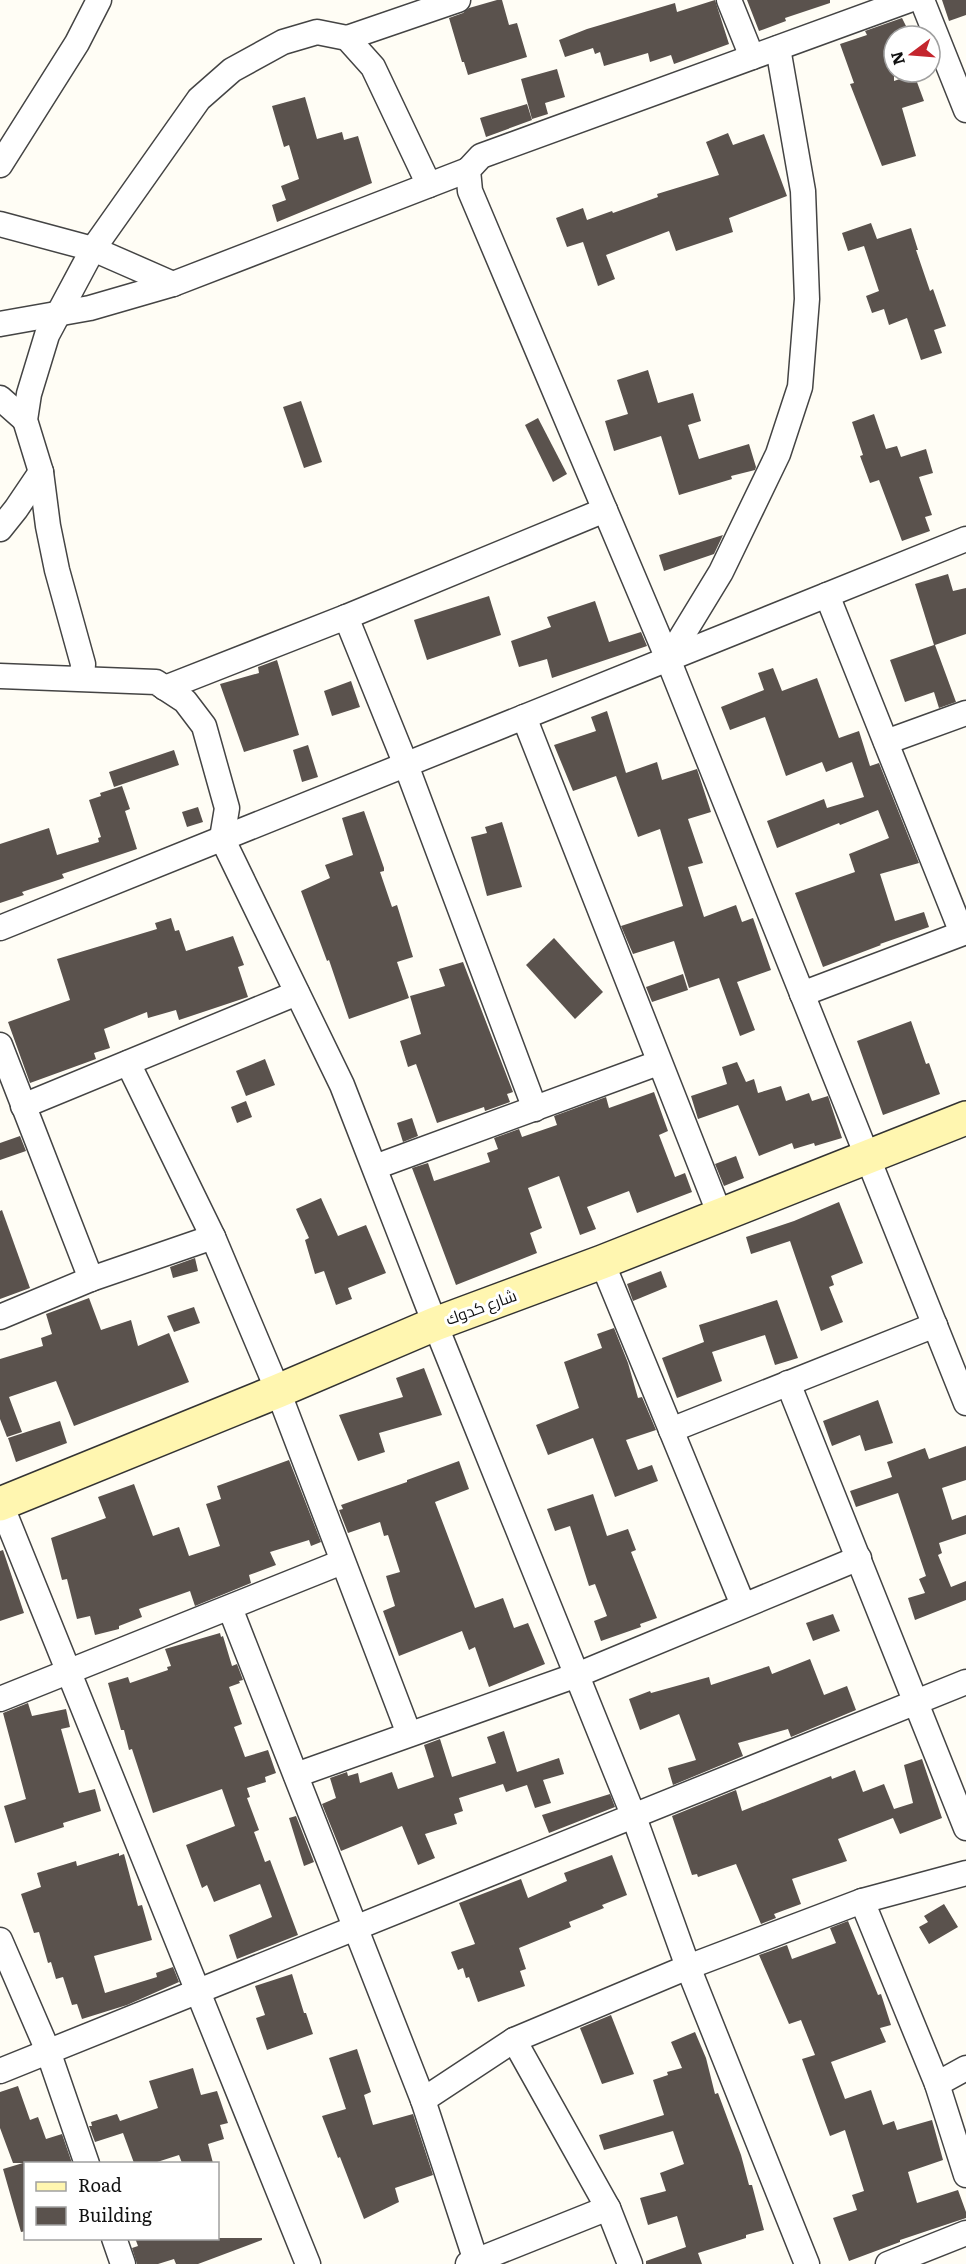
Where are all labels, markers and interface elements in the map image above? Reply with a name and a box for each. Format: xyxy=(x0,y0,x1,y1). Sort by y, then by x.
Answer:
north arrow xyxy=(882,24,942,84)
text: N xyxy=(883,49,910,68)
street label: شارع كدوك xyxy=(442,1282,520,1331)
legend xyxy=(24,2162,219,2240)
text: Road xyxy=(78,2171,122,2198)
text: Building xyxy=(78,2201,153,2228)

